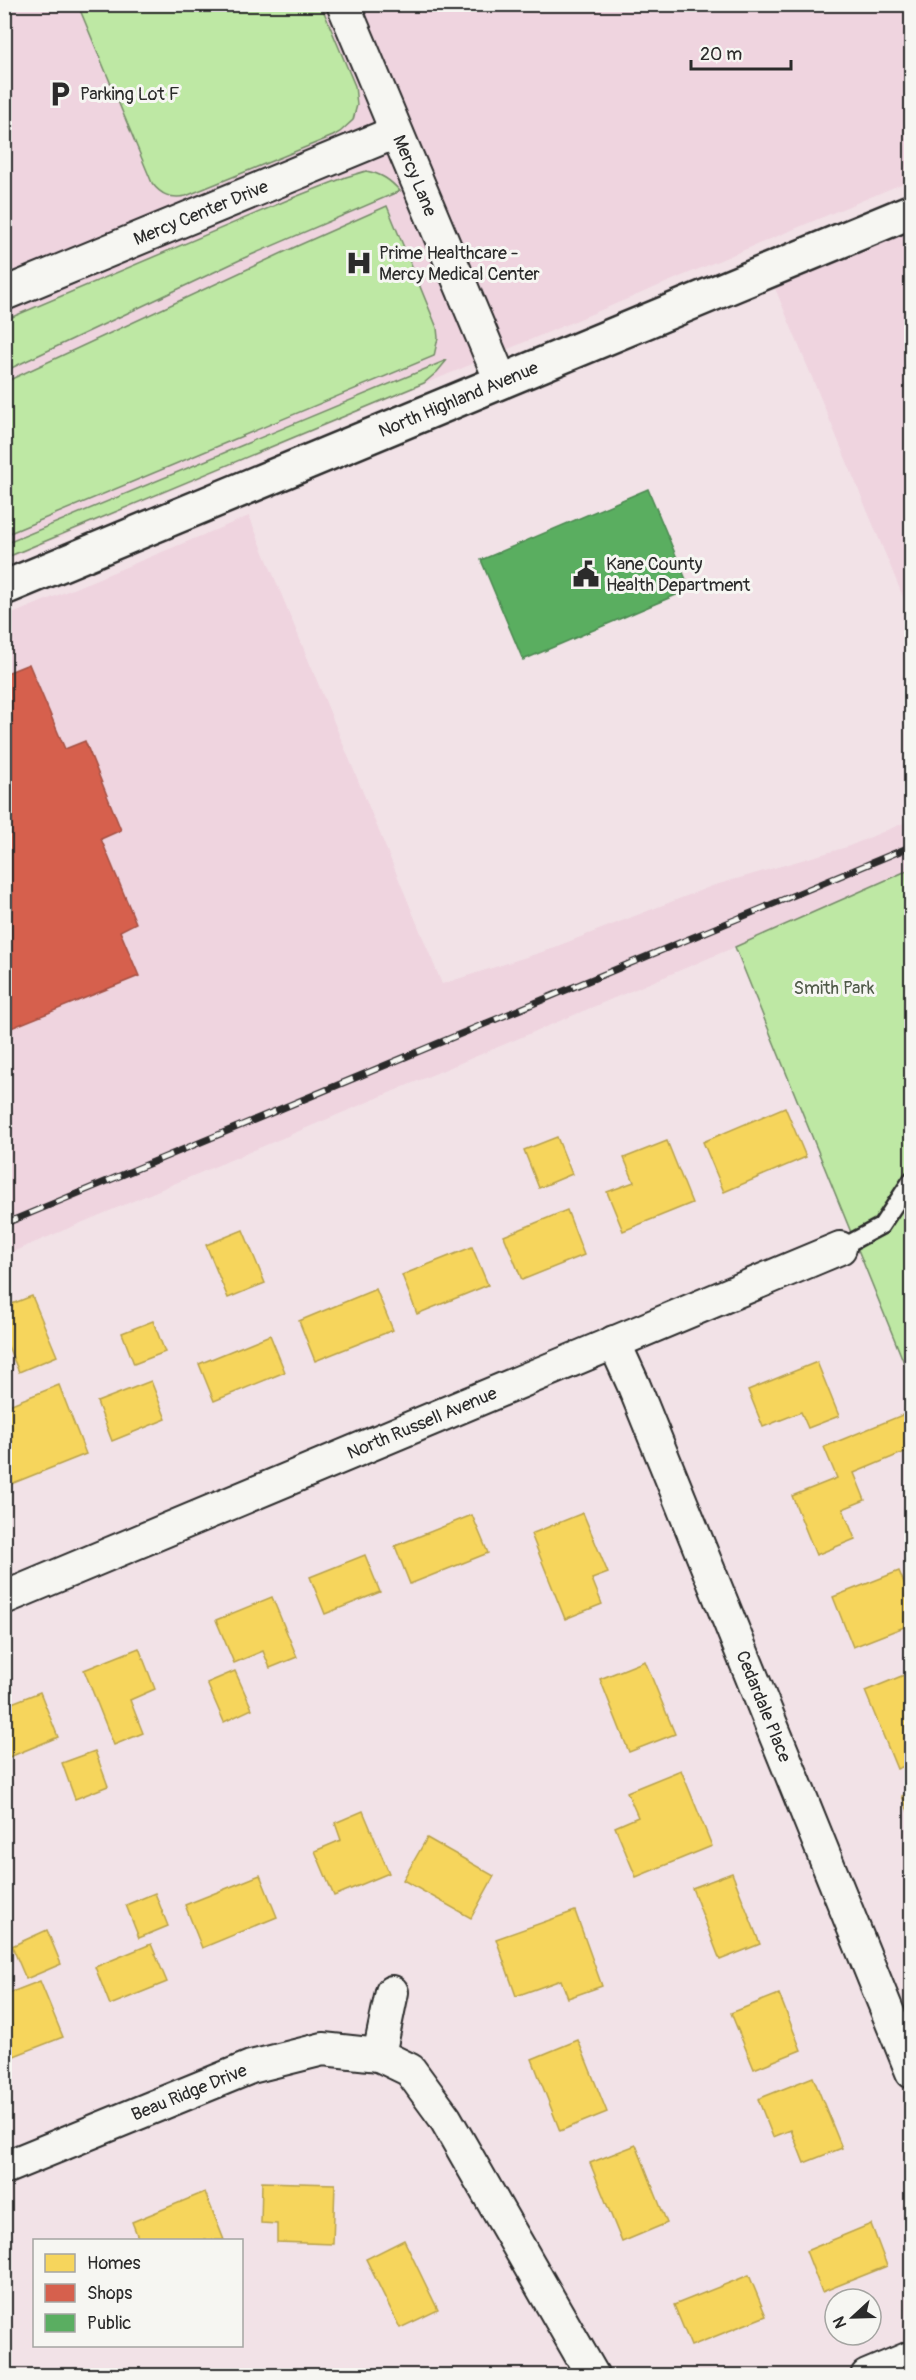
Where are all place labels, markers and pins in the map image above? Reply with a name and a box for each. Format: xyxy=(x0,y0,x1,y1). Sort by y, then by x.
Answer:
parking icon: Parking Lot F xyxy=(45,79,75,109)
place label: Parking Lot F xyxy=(80,83,180,106)
place label: Prime Healthcare - Mercy Medical Center xyxy=(379,242,540,286)
hospital icon: Prime Healthcare - Mercy Medical Center xyxy=(344,248,374,278)
place label: Kane County Health Department xyxy=(606,553,751,597)
public building icon: Kane County Health Department xyxy=(571,559,601,589)

